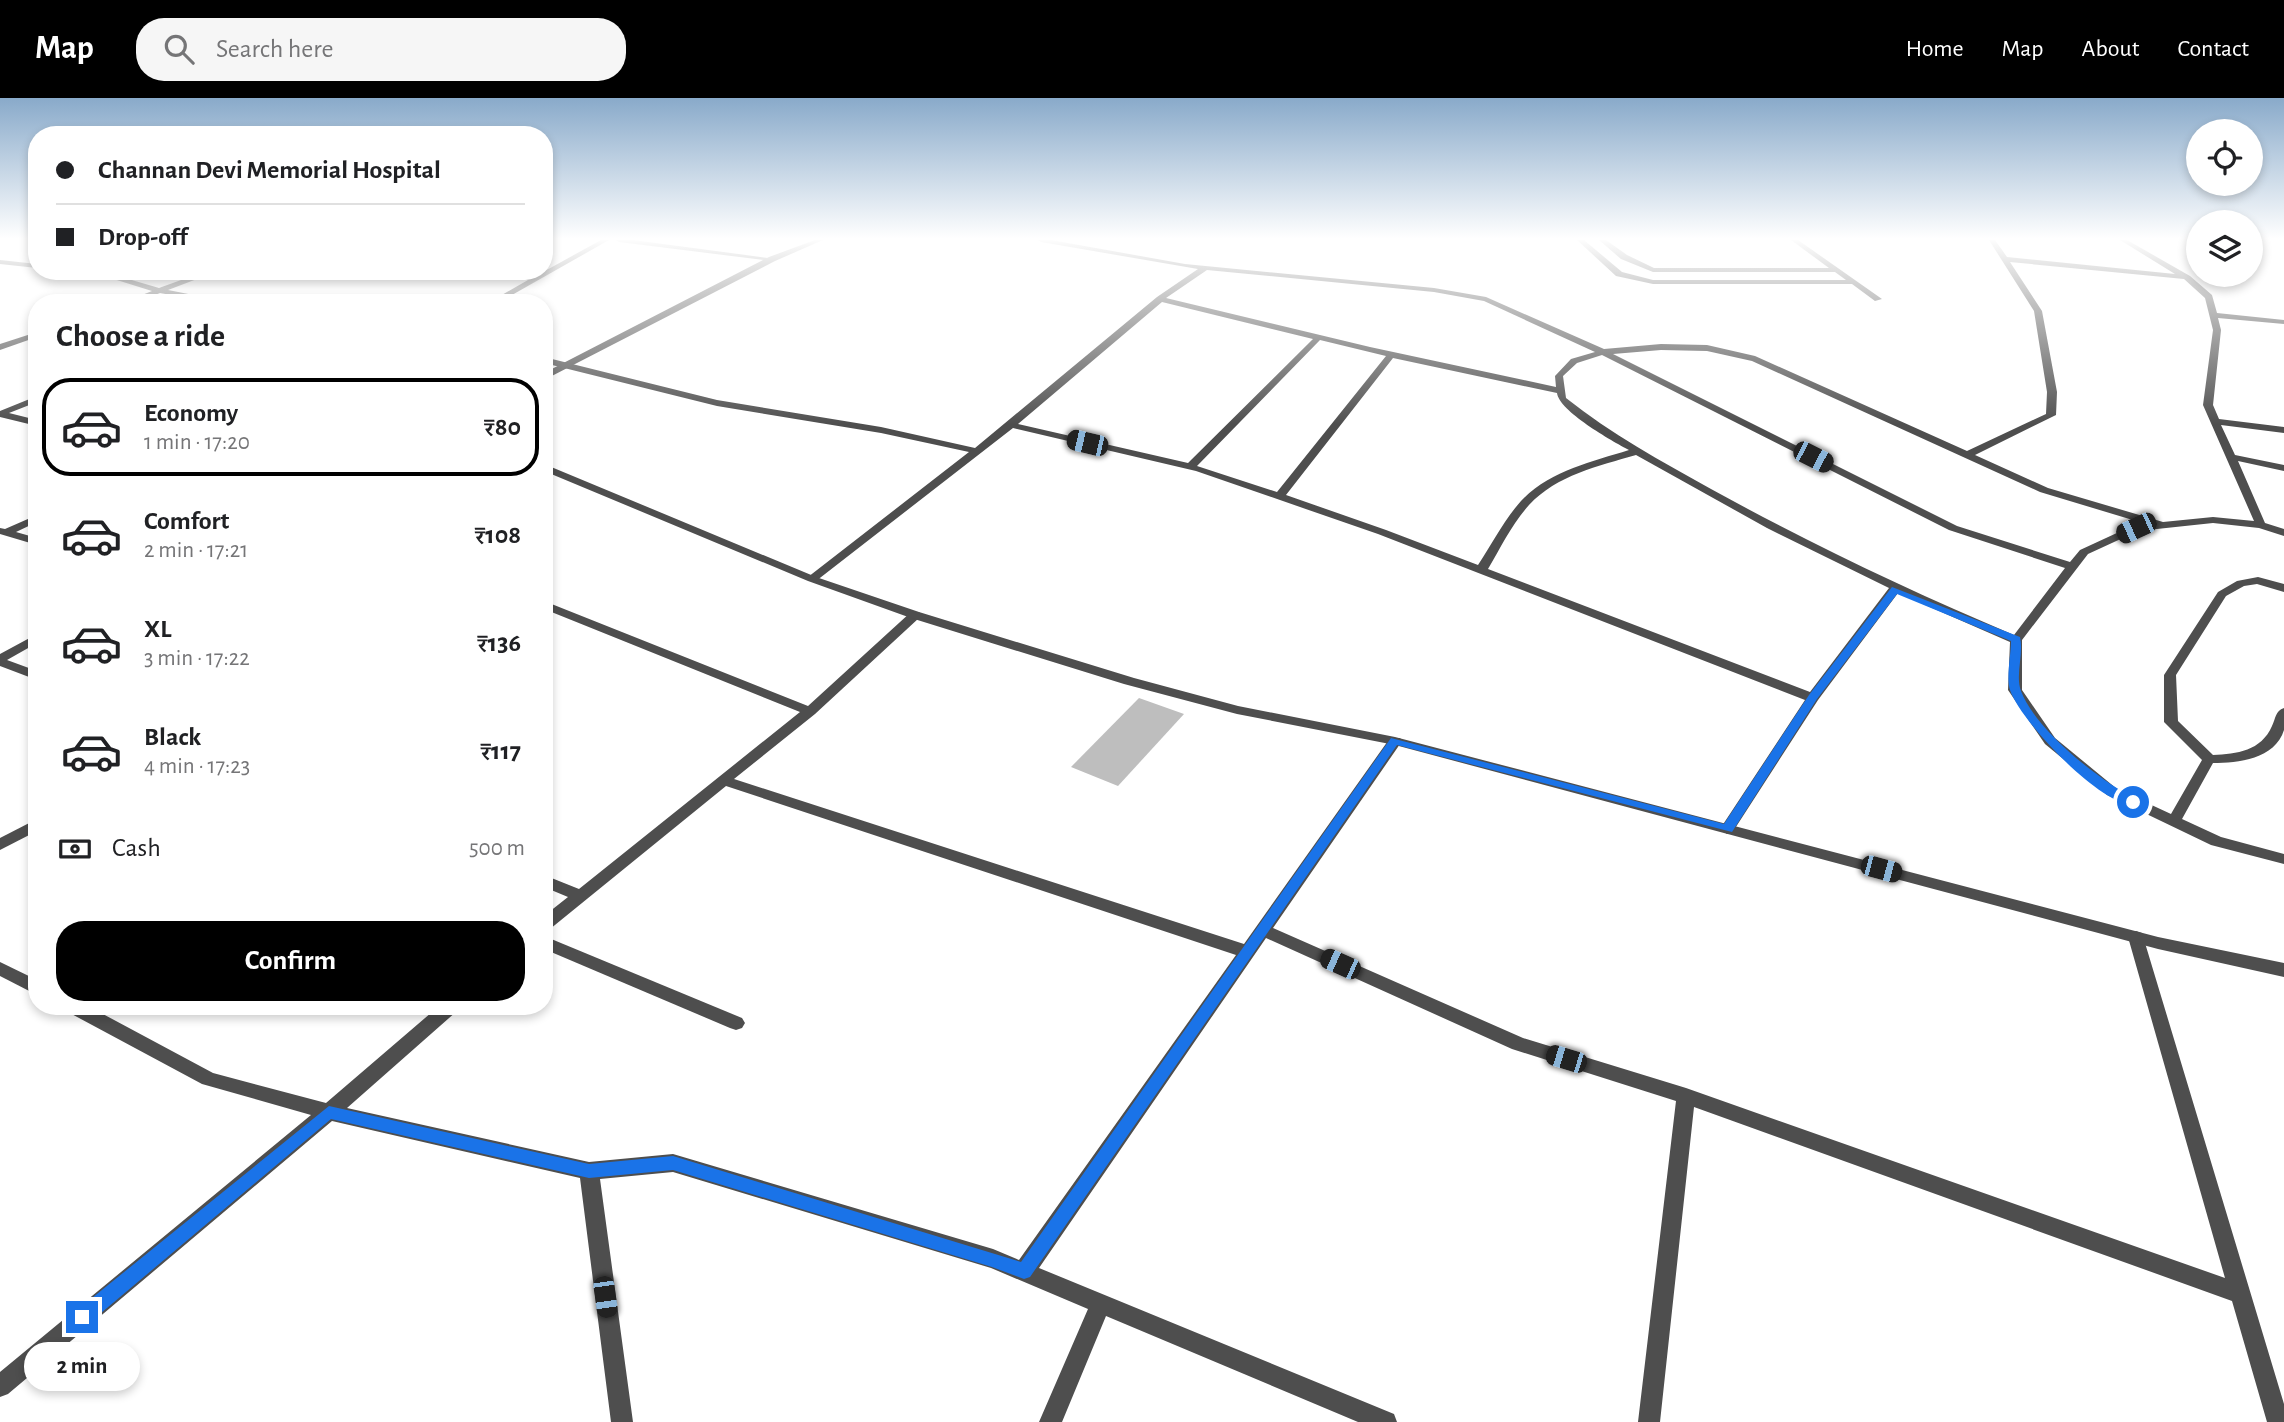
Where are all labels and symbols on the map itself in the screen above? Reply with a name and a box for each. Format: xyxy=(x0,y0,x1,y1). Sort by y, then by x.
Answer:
car xyxy=(1065,428,1110,458)
car xyxy=(1790,438,1837,476)
car xyxy=(2113,510,2160,546)
route start xyxy=(2117,786,2149,818)
car xyxy=(1858,853,1905,885)
car xyxy=(1317,946,1364,982)
car xyxy=(1543,1043,1590,1075)
car xyxy=(592,1275,619,1319)
route end xyxy=(66,1301,98,1333)
callout: 2 min xyxy=(24,1342,140,1390)

